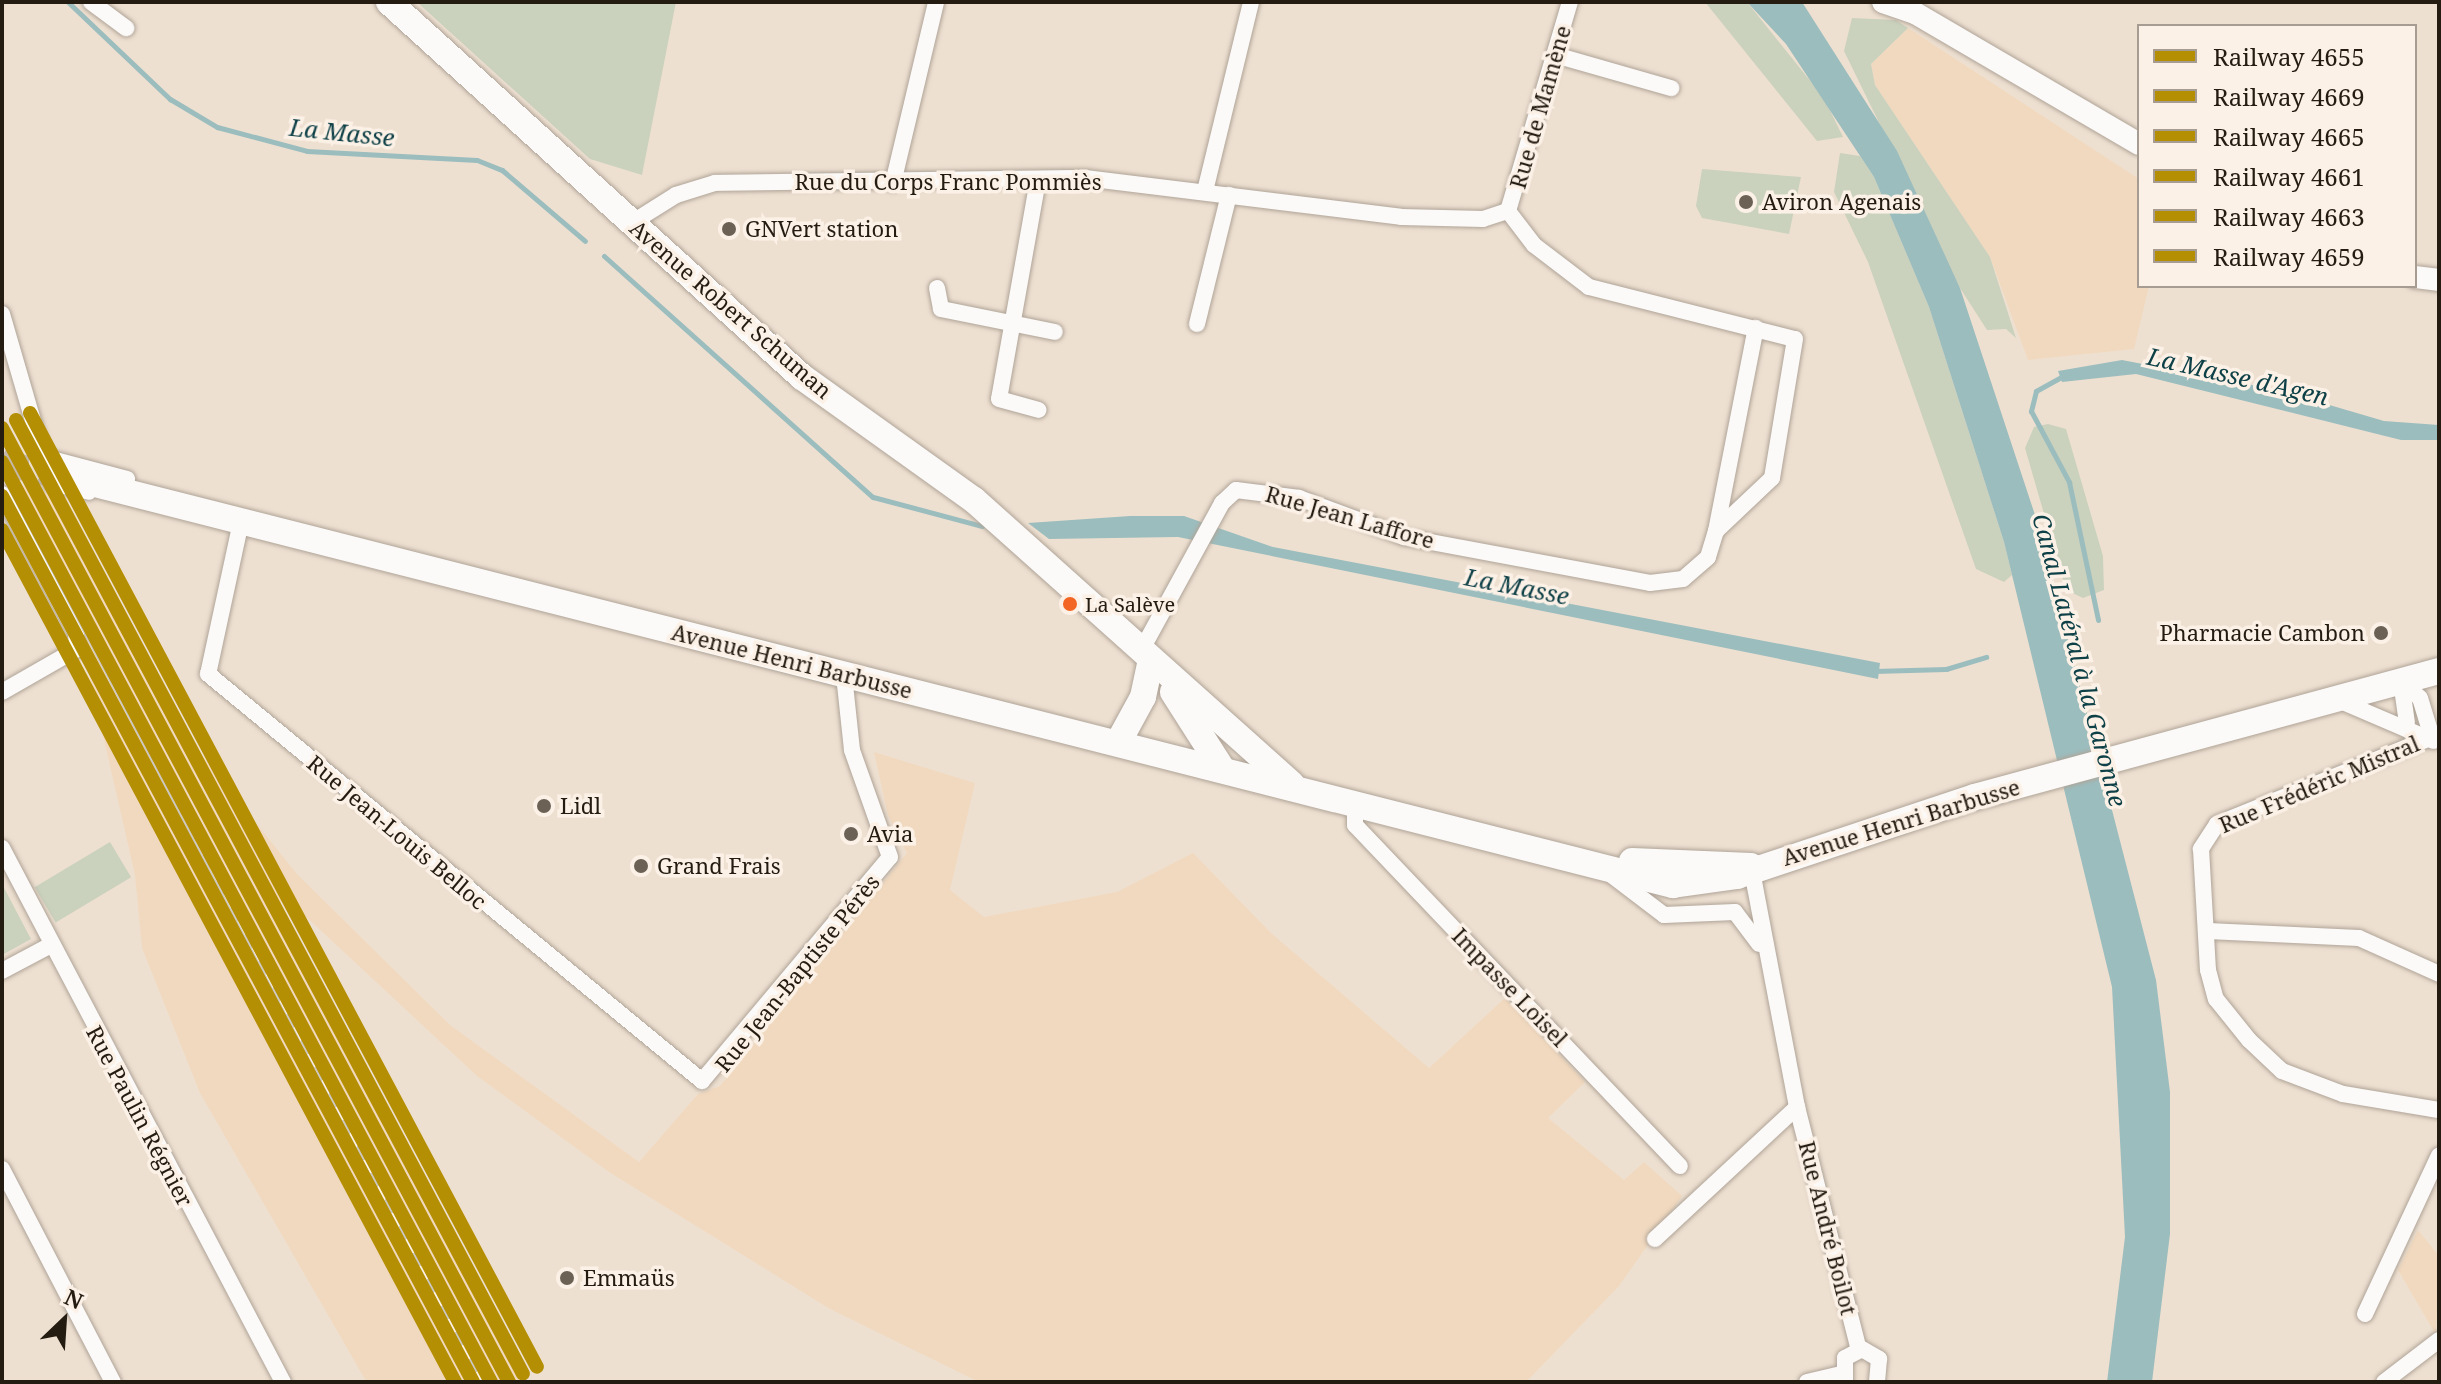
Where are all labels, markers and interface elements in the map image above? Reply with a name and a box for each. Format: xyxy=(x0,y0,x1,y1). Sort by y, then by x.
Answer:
street label: Rue de Mamène xyxy=(1504,22,1576,192)
legend xyxy=(2137,24,2417,288)
text: Railway 4655 xyxy=(2213,40,2365,73)
text: Railway 4669 xyxy=(2213,80,2365,113)
water label: La Masse xyxy=(288,112,396,152)
text: Railway 4665 xyxy=(2213,120,2365,153)
text: Railway 4661 xyxy=(2213,160,2365,193)
street label: Rue du Corps Franc Pommiès xyxy=(794,169,1102,195)
place label: Aviron Agenais xyxy=(1762,189,1921,215)
marker: Aviron Agenais xyxy=(1737,193,1755,211)
text: Railway 4663 xyxy=(2213,200,2365,233)
street label: Avenue Robert Schuman xyxy=(625,214,837,404)
place label: GNVert station xyxy=(745,216,898,242)
marker: GNVert station xyxy=(720,220,738,238)
text: Railway 4659 xyxy=(2213,240,2365,273)
water label: La Masse d'Agen xyxy=(2145,341,2331,411)
street label: Rue Jean Laffore xyxy=(1263,480,1437,554)
water label: Canal Latéral à la Garonne xyxy=(2027,510,2133,810)
water label: La Masse xyxy=(1462,562,1572,610)
place label: La Salève xyxy=(1085,592,1175,616)
marker: La Salève xyxy=(1062,596,1078,612)
street label: Avenue Henri Barbusse xyxy=(669,618,915,704)
place label: Pharmacie Cambon xyxy=(2159,620,2365,646)
marker: Pharmacie Cambon xyxy=(2372,624,2390,642)
street label: Rue Frédéric Mistral xyxy=(2215,730,2423,838)
street label: Rue Jean-Louis Belloc xyxy=(302,749,492,915)
street label: Avenue Henri Barbusse xyxy=(1779,773,2023,871)
place label: Lidl xyxy=(560,793,601,819)
marker: Lidl xyxy=(535,797,553,815)
place label: Avia xyxy=(867,821,913,847)
marker: Avia xyxy=(842,825,860,843)
place label: Grand Frais xyxy=(657,853,781,879)
marker: Grand Frais xyxy=(632,857,650,875)
street label: Rue Jean-Baptiste Pérès xyxy=(709,869,885,1077)
street label: Impasse Loisel xyxy=(1447,922,1573,1052)
street label: Rue Paulin Régnier xyxy=(81,1021,199,1211)
street label: Rue André Boilot xyxy=(1794,1138,1862,1318)
place label: Emmaüs xyxy=(583,1265,675,1291)
marker: Emmaüs xyxy=(558,1269,576,1287)
north arrow xyxy=(24,1280,104,1360)
text: N xyxy=(60,1281,88,1316)

